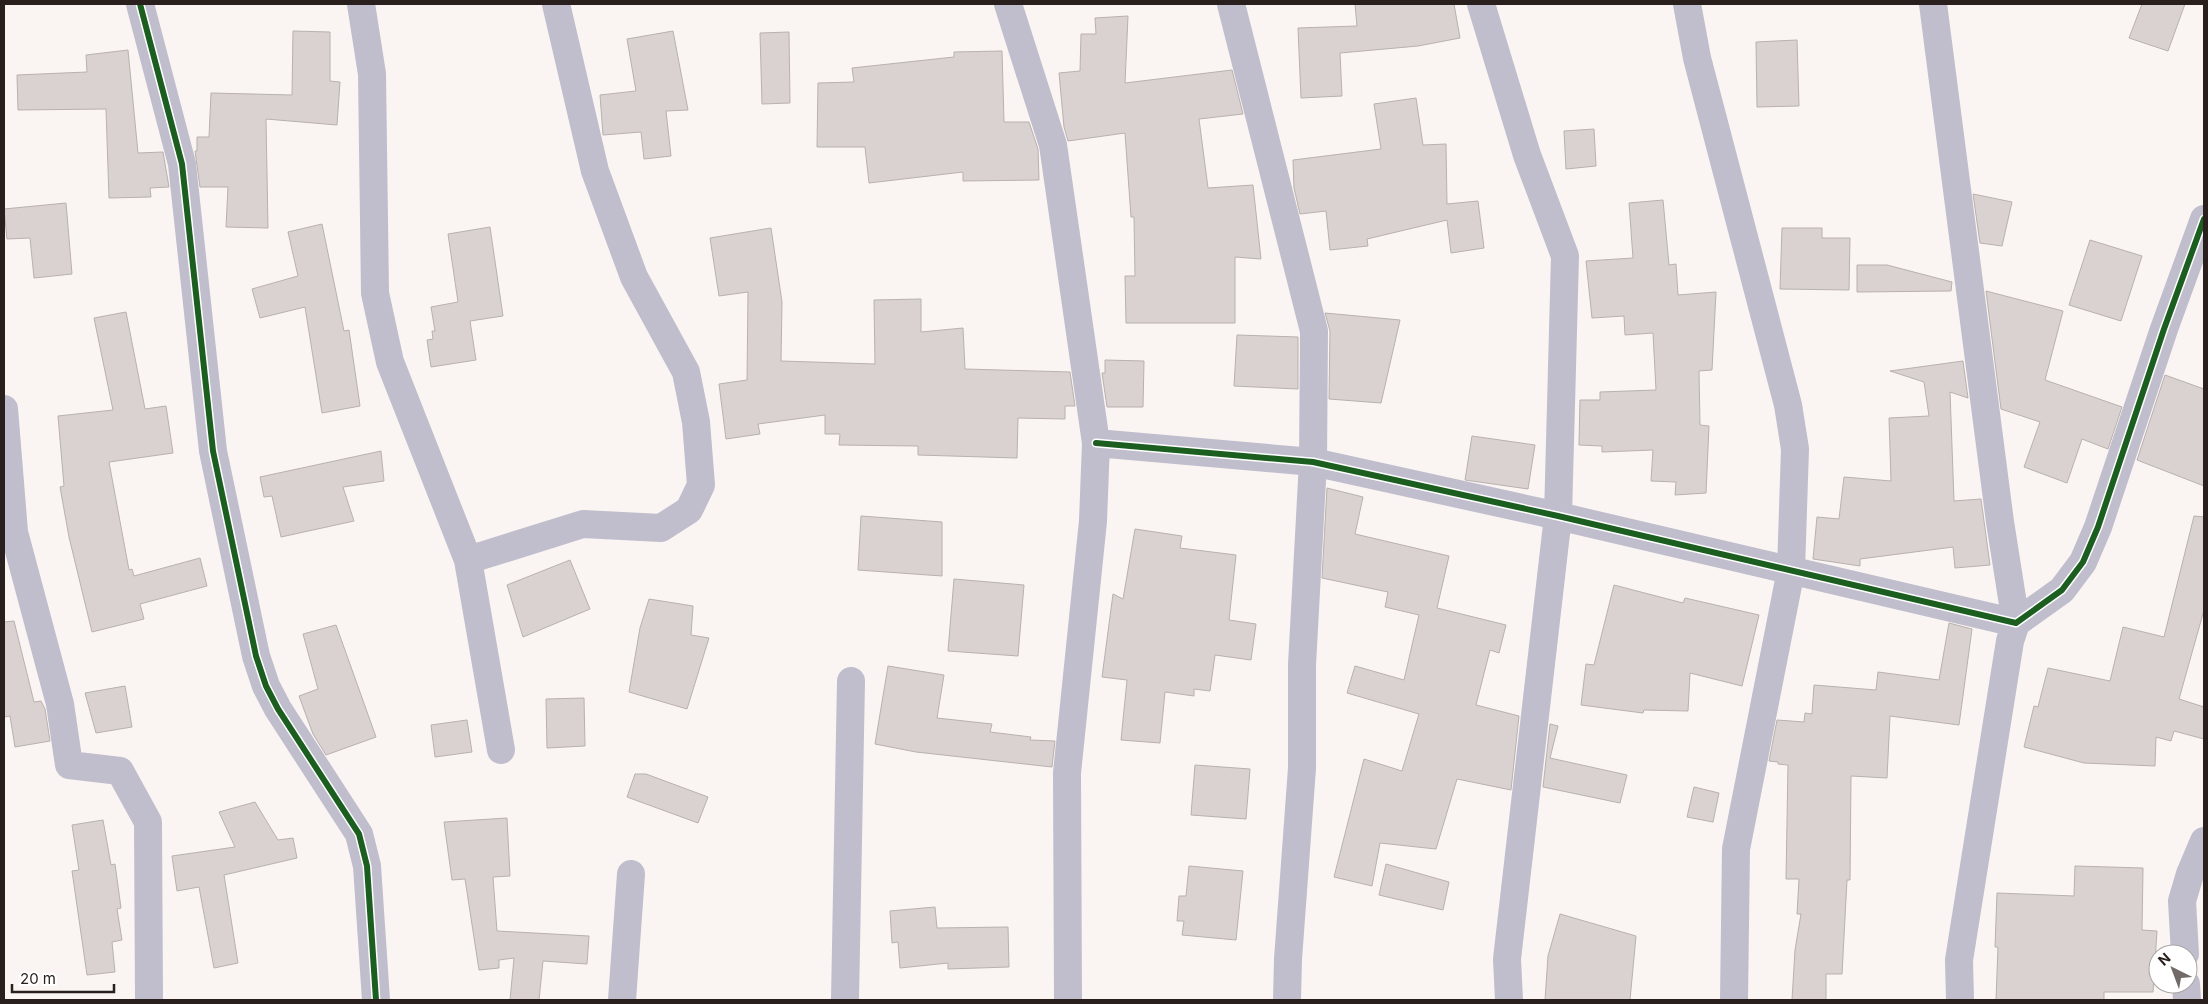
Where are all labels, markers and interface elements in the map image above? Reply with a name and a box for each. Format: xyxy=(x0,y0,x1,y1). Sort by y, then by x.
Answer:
north arrow xyxy=(2148,944,2198,994)
text: N xyxy=(2154,949,2174,969)
scale bar xyxy=(12,962,115,994)
text: 20 m xyxy=(20,969,56,988)

